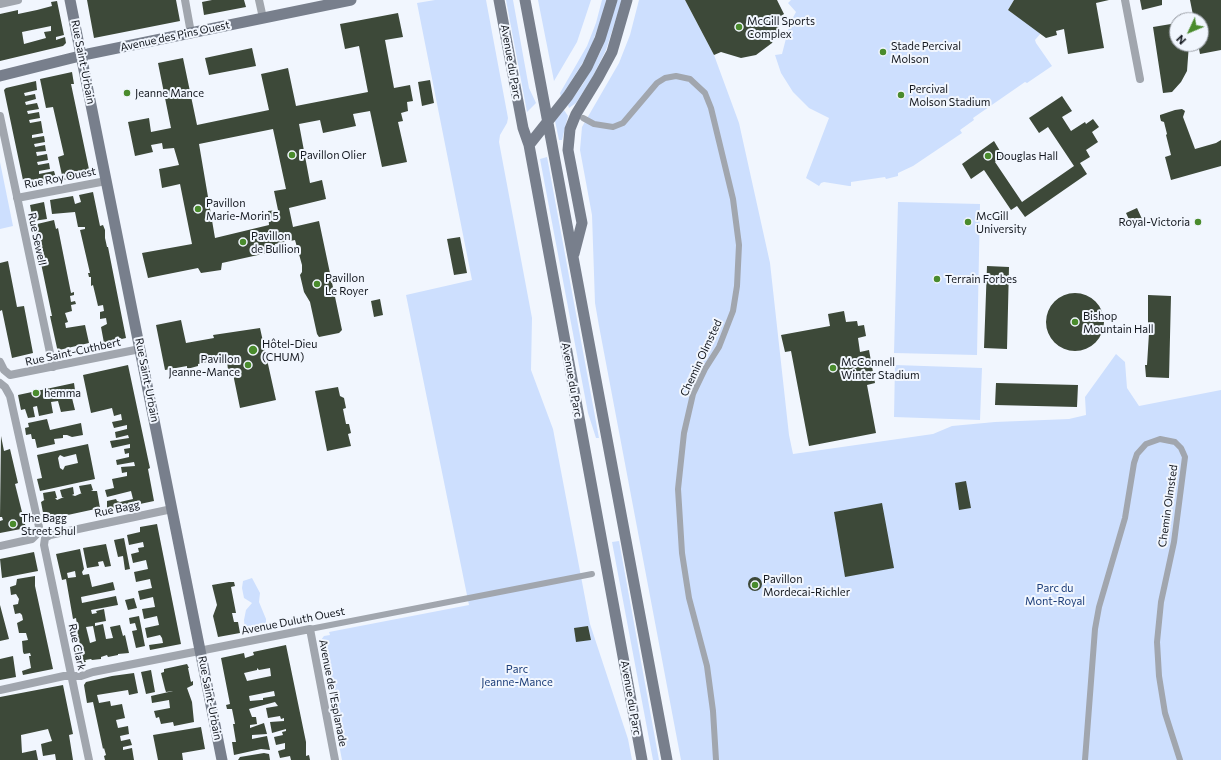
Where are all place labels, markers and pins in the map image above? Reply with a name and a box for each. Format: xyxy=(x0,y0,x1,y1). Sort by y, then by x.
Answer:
place label: McGill Sports Complex xyxy=(747,14,815,40)
marker: McGill Sports Complex xyxy=(734,22,744,32)
place label: Stade Percival Molson xyxy=(891,39,961,65)
marker: Stade Percival Molson xyxy=(878,47,888,57)
place label: Percival Molson Stadium xyxy=(909,82,990,108)
place label: Jeanne Mance xyxy=(135,86,204,100)
marker: Jeanne Mance xyxy=(122,88,132,98)
marker: Percival Molson Stadium xyxy=(896,90,906,100)
place label: Pavillon Olier xyxy=(300,148,366,162)
place label: Douglas Hall xyxy=(996,149,1058,163)
marker: Pavillon Olier xyxy=(287,150,297,160)
marker: Douglas Hall xyxy=(983,151,993,161)
place label: Pavillon Marie-Morin 5 xyxy=(206,196,279,222)
marker: Pavillon Marie-Morin 5 xyxy=(193,204,203,214)
place label: McGill University xyxy=(976,209,1027,235)
place label: Royal-Victoria xyxy=(1119,215,1190,229)
marker: McGill University xyxy=(963,217,973,227)
marker: Royal-Victoria xyxy=(1193,217,1203,227)
place label: Pavillon de Bullion xyxy=(251,229,300,255)
marker: Pavillon de Bullion xyxy=(238,237,248,247)
place label: Pavillon Le Royer xyxy=(325,271,368,297)
place label: Terrain Forbes xyxy=(945,272,1017,286)
marker: Terrain Forbes xyxy=(932,274,942,284)
marker: Pavillon Le Royer xyxy=(312,279,322,289)
place label: Bishop Mountain Hall xyxy=(1083,309,1154,335)
marker: Bishop Mountain Hall xyxy=(1070,317,1080,327)
place label: Hôtel-Dieu (CHUM) xyxy=(262,337,317,363)
marker: Hôtel-Dieu (CHUM) xyxy=(247,344,259,356)
place label: Pavillon Jeanne-Mance xyxy=(168,352,240,378)
place label: McConnell Winter Stadium xyxy=(841,355,920,381)
marker: Pavillon Jeanne-Mance xyxy=(243,360,253,370)
marker: McConnell Winter Stadium xyxy=(828,363,838,373)
place label: hemma xyxy=(44,386,81,400)
marker: hemma xyxy=(31,388,41,398)
place label: The Bagg Street Shul xyxy=(21,511,76,537)
marker: The Bagg Street Shul xyxy=(8,519,18,529)
place label: Pavillon Mordecai-Richler xyxy=(763,572,850,598)
marker: Pavillon Mordecai-Richler xyxy=(750,580,760,590)

